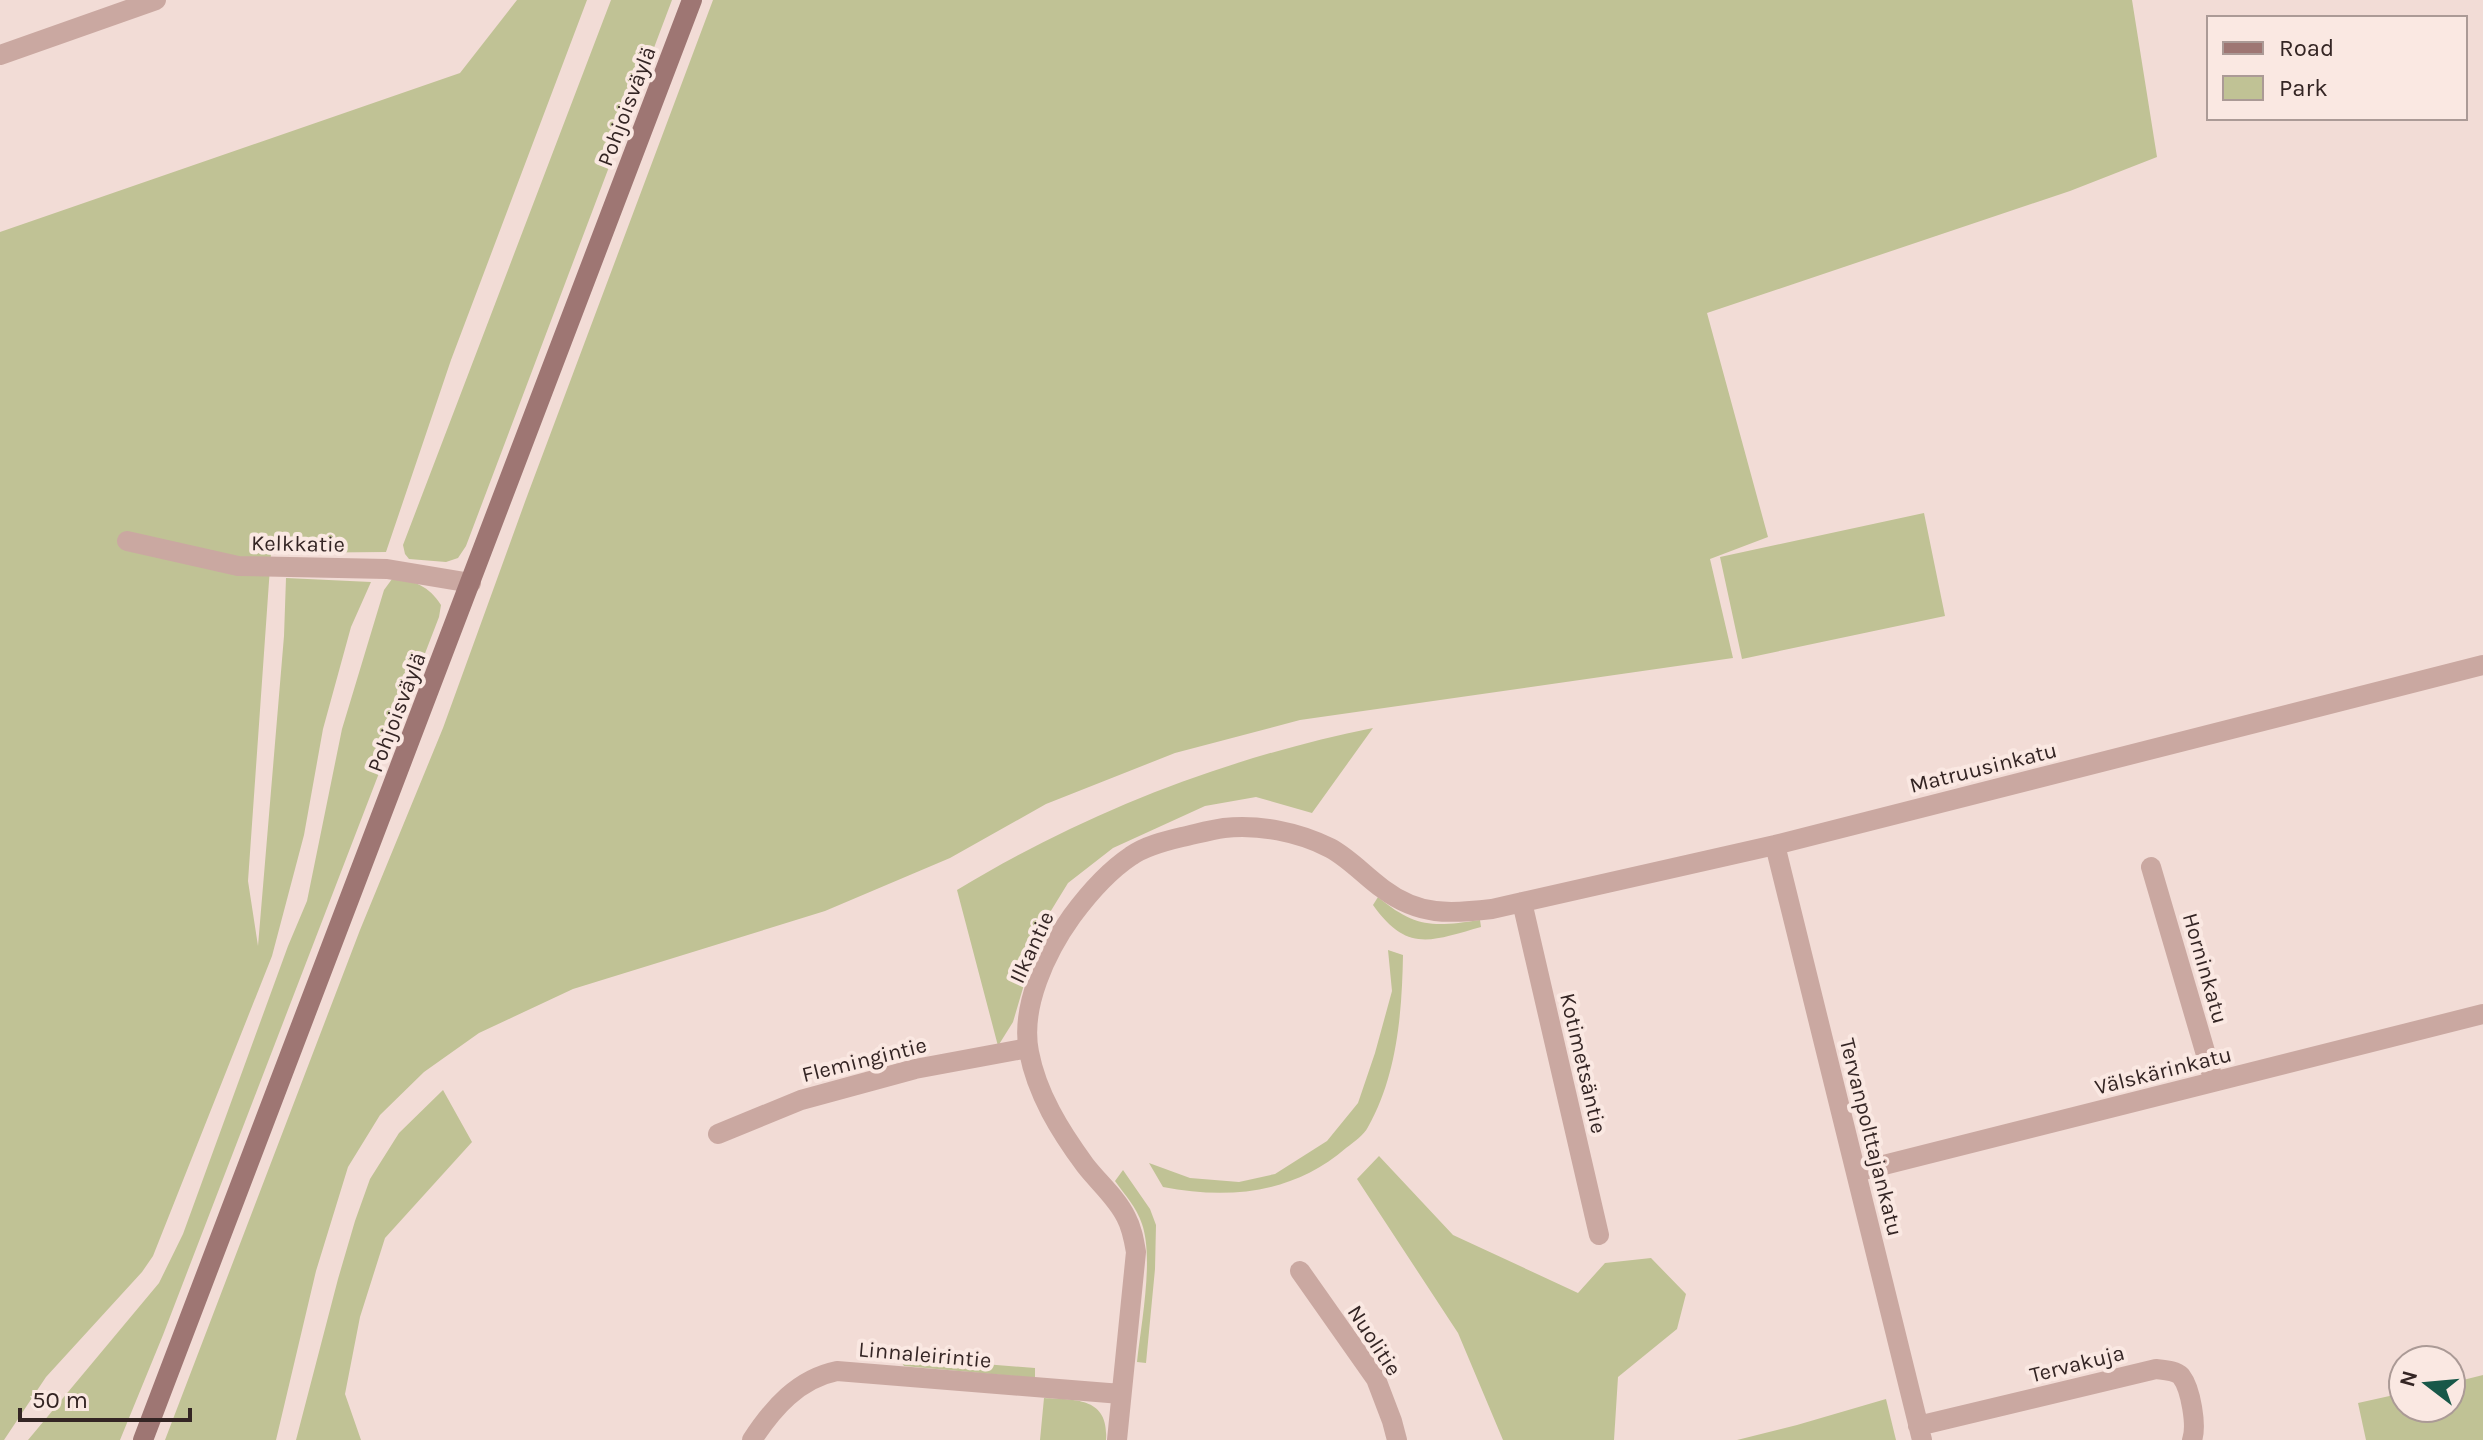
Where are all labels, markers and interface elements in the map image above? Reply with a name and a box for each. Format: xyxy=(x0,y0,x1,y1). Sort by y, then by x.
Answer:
legend xyxy=(2207,16,2467,120)
text: Road xyxy=(2279,34,2334,62)
street label: Pohjoisväylä xyxy=(592,43,662,170)
text: Park xyxy=(2279,74,2328,102)
street label: Kelkkatie xyxy=(251,530,345,558)
street label: Pohjoisväylä xyxy=(362,649,432,776)
street label: Matruusinkatu xyxy=(1907,737,2060,799)
street label: Ilkantie xyxy=(1004,907,1060,987)
street label: Horninkatu xyxy=(2177,910,2233,1027)
street label: Kotimetsäntie xyxy=(1554,990,1612,1136)
street label: Flemingintie xyxy=(799,1032,929,1088)
street label: Tervanpolttajankatu xyxy=(1834,1036,1908,1239)
street label: Välskärinkatu xyxy=(2092,1041,2234,1101)
street label: Nuolitie xyxy=(1342,1300,1407,1381)
street label: Linnaleirintie xyxy=(857,1336,993,1374)
street label: Tervakuja xyxy=(2027,1340,2127,1388)
north arrow xyxy=(2387,1344,2467,1424)
text: N xyxy=(2394,1368,2423,1390)
scale bar xyxy=(20,1372,190,1422)
text: 50 m xyxy=(32,1386,88,1414)

